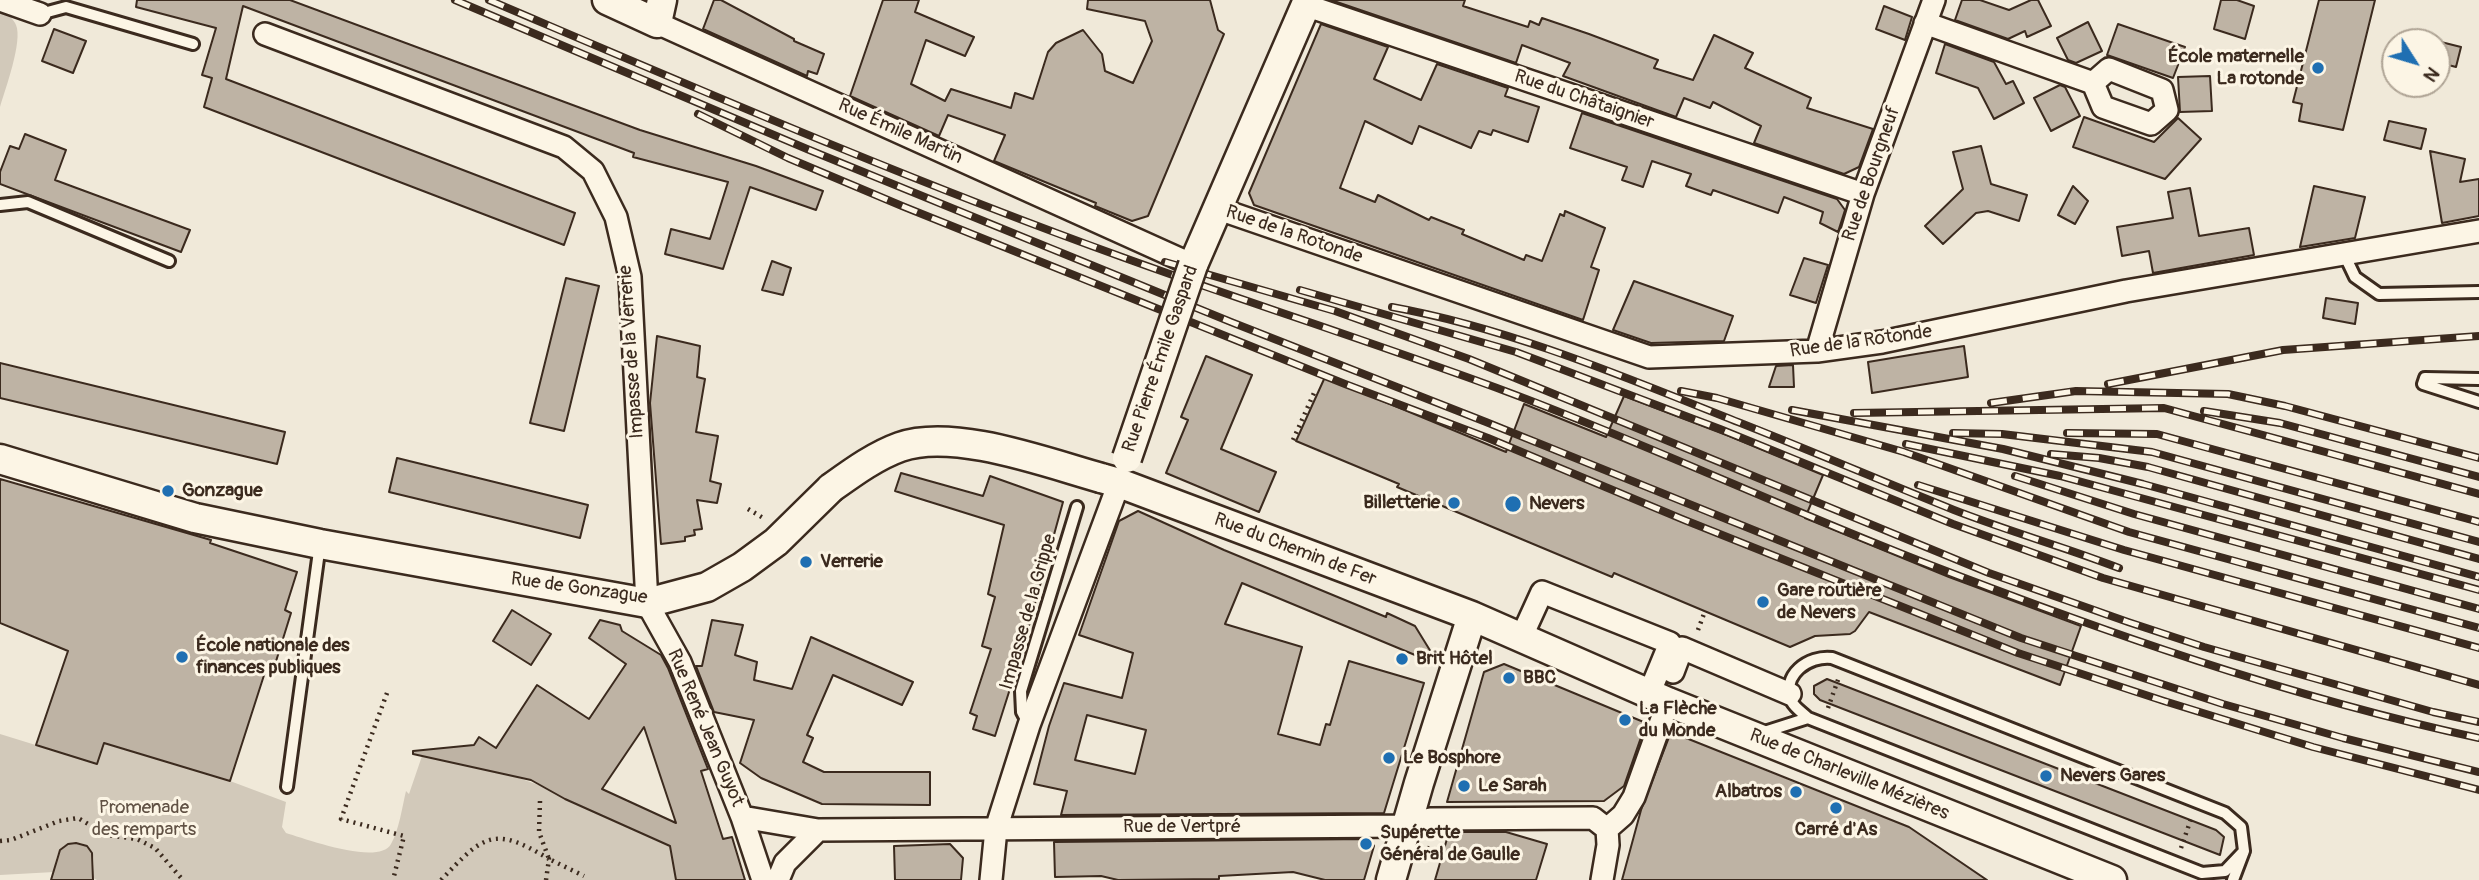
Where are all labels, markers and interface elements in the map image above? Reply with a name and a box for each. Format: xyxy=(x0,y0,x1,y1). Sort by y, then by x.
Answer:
north arrow xyxy=(2381,28,2451,98)
place label: École maternelle La rotonde xyxy=(2168,46,2304,90)
marker: École maternelle La rotonde xyxy=(2310,60,2326,76)
text: N xyxy=(2418,62,2445,87)
street label: Rue du Châtaignier xyxy=(1511,65,1657,135)
street label: Rue Émile Martin xyxy=(834,94,966,170)
street label: Rue de Bourgneuf xyxy=(1838,103,1906,245)
street label: Rue de la Rotonde xyxy=(1223,201,1365,269)
street label: Rue Pierre Émile Gaspard xyxy=(1118,262,1204,456)
street label: Impasse de la Verrerie xyxy=(615,265,649,439)
street label: Rue de la Rotonde xyxy=(1789,321,1933,363)
place label: Gonzague xyxy=(182,480,263,502)
marker: Gonzague xyxy=(160,483,176,499)
place label: Billetterie xyxy=(1363,492,1440,514)
place label: Nevers xyxy=(1529,493,1584,515)
marker: Nevers xyxy=(1503,494,1523,514)
marker: Billetterie xyxy=(1446,495,1462,511)
street label: Rue du Chemin de Fer xyxy=(1211,509,1379,591)
street label: Impasse de la Grippe xyxy=(996,531,1062,693)
place label: Verrerie xyxy=(820,551,883,573)
marker: Verrerie xyxy=(798,554,814,570)
street label: Rue de Gonzague xyxy=(509,568,649,610)
place label: Gare routière de Nevers xyxy=(1777,580,1881,624)
marker: Gare routière de Nevers xyxy=(1755,594,1771,610)
place label: École nationale des finances publiques xyxy=(196,635,350,679)
street label: Rue René Jean Guyot xyxy=(662,646,748,810)
place label: Brit Hôtel xyxy=(1416,648,1493,670)
marker: École nationale des finances publiques xyxy=(174,649,190,665)
marker: Brit Hôtel xyxy=(1394,651,1410,667)
place label: BBC xyxy=(1523,667,1556,689)
marker: BBC xyxy=(1501,670,1517,686)
place label: La Flèche du Monde xyxy=(1639,698,1717,742)
marker: La Flèche du Monde xyxy=(1617,712,1633,728)
street label: Rue de Charleville Mézières xyxy=(1746,725,1952,825)
place label: Le Bosphore xyxy=(1403,747,1501,769)
marker: Le Bosphore xyxy=(1381,750,1397,766)
place label: Nevers Gares xyxy=(2060,765,2165,787)
marker: Nevers Gares xyxy=(2038,768,2054,784)
place label: Le Sarah xyxy=(1478,775,1547,797)
marker: Le Sarah xyxy=(1456,778,1472,794)
place label: Albatros xyxy=(1715,781,1782,803)
marker: Albatros xyxy=(1788,784,1804,800)
park label: Promenade des remparts xyxy=(92,797,196,841)
marker: Carré d'As xyxy=(1828,800,1844,816)
street label: Rue de Vertpré xyxy=(1123,816,1241,838)
place label: Carré d'As xyxy=(1795,819,1877,841)
place label: Supérette Général de Gaulle xyxy=(1380,822,1520,866)
marker: Supérette Général de Gaulle xyxy=(1358,836,1374,852)

